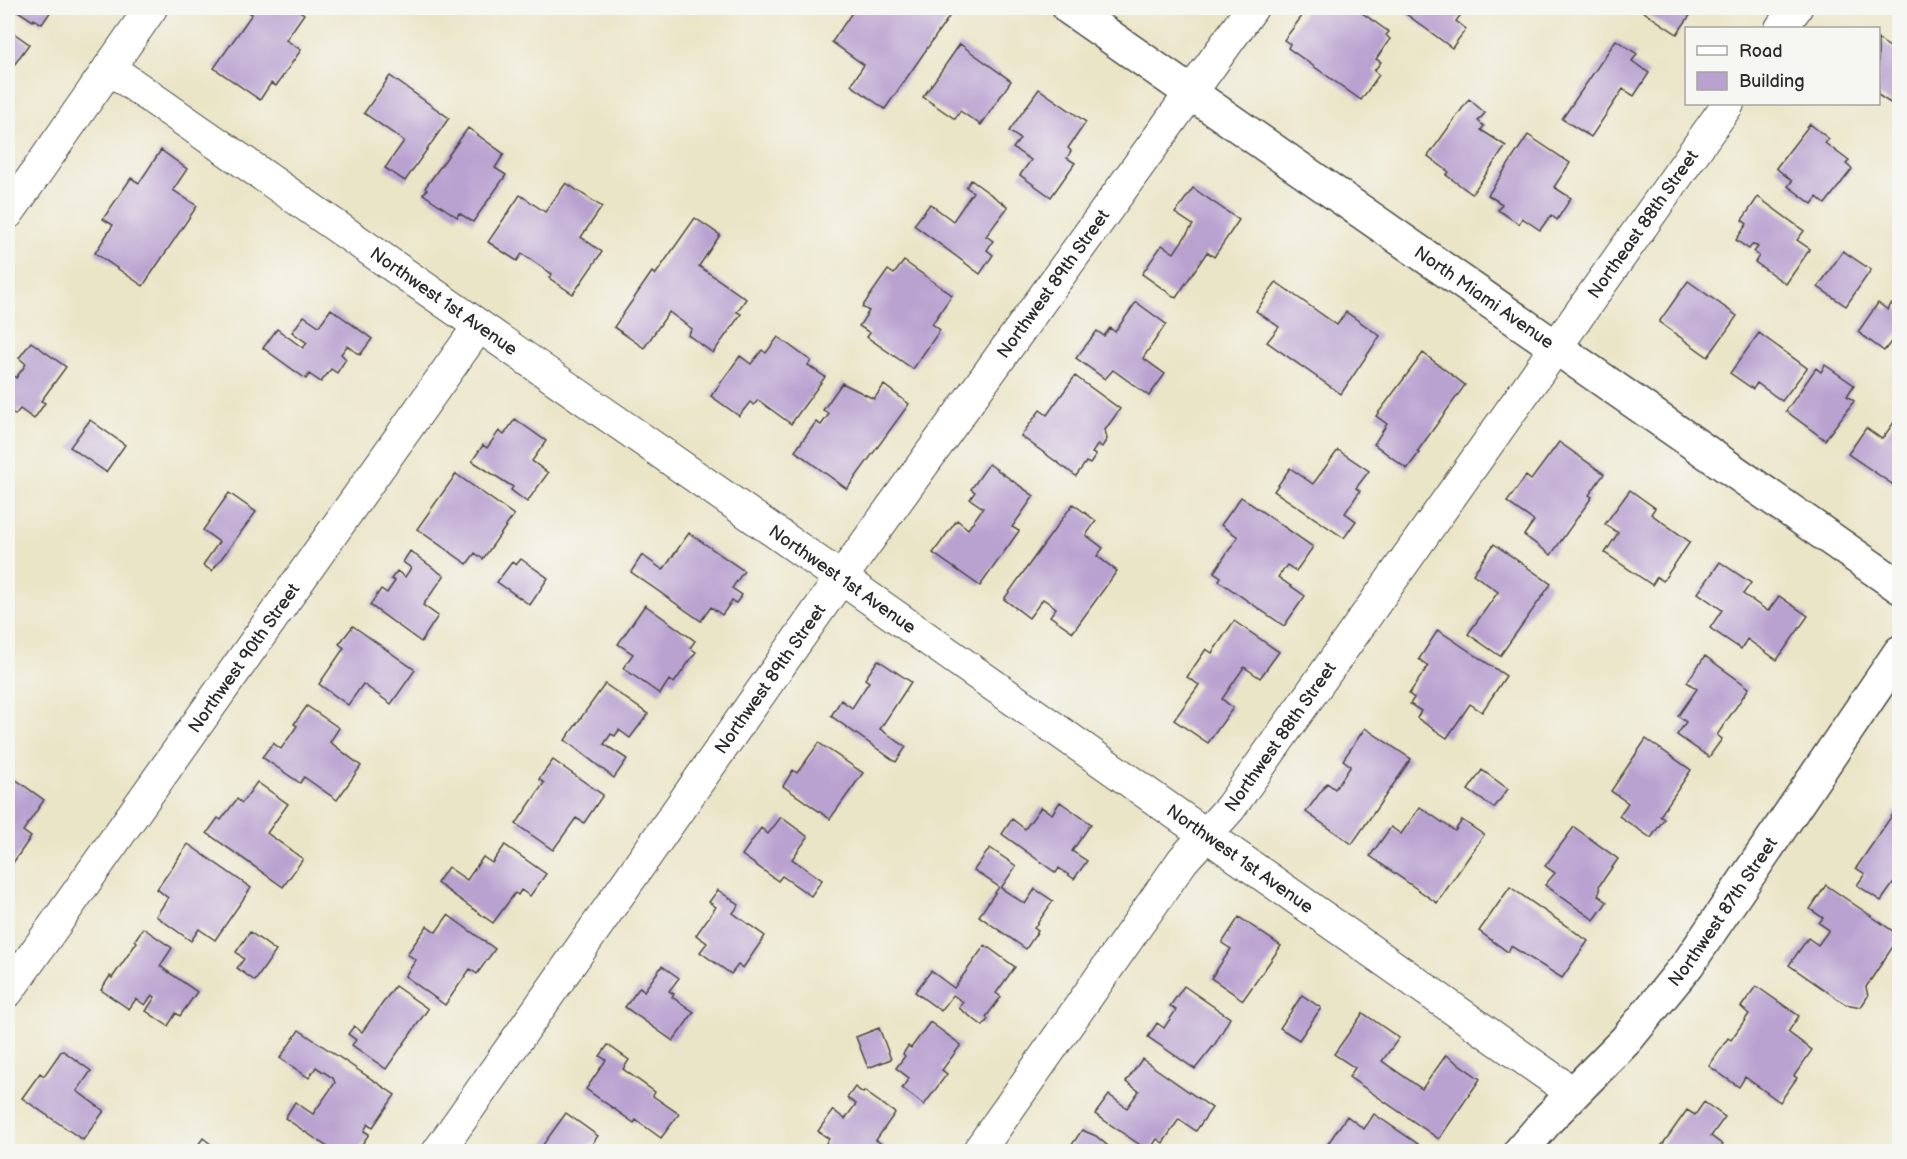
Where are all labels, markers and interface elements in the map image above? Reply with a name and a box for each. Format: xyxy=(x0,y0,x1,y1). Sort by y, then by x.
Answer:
legend xyxy=(1685,27,1880,105)
text: Road xyxy=(1739,41,1783,62)
text: Building xyxy=(1739,71,1805,92)
street label: Northeast 88th Street xyxy=(1584,146,1703,303)
street label: Northwest 89th Street xyxy=(993,205,1114,363)
street label: North Miami Avenue xyxy=(1410,242,1558,354)
street label: Northwest 1st Avenue xyxy=(366,243,521,360)
street label: Northwest 1st Avenue xyxy=(765,521,920,638)
street label: Northwest 90th Street xyxy=(184,579,305,737)
street label: Northwest 89th Street xyxy=(711,600,831,758)
street label: Northwest 88th Street xyxy=(1221,658,1341,816)
street label: Northwest 1st Avenue xyxy=(1162,800,1317,918)
street label: Northwest 87th Street xyxy=(1664,833,1782,991)

